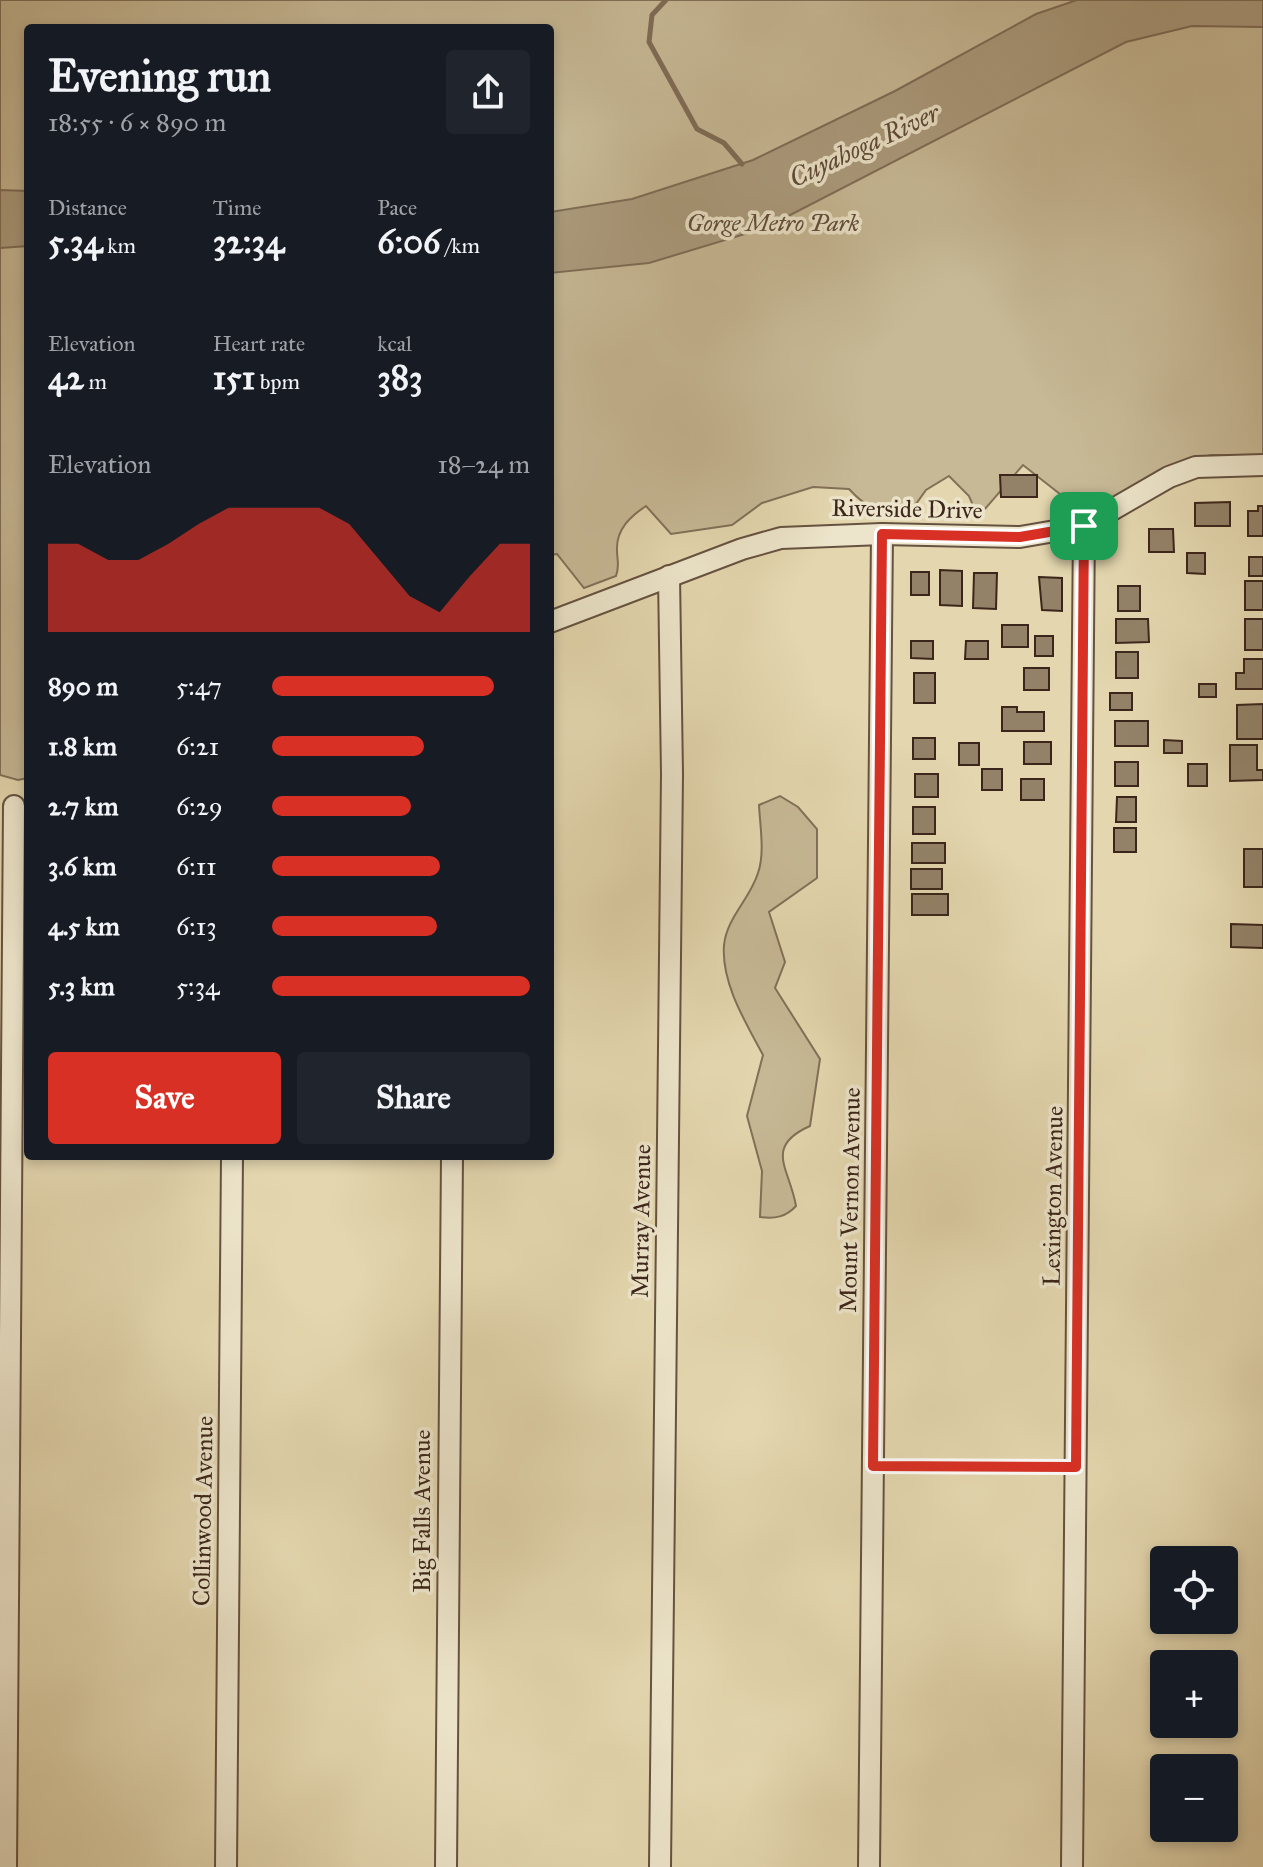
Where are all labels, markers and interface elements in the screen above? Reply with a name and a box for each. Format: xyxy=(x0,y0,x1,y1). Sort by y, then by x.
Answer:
text: Evening run xyxy=(48,49,271,103)
button: share xyxy=(446,50,530,134)
water label: Cuyahoga River xyxy=(784,96,945,194)
text: 18:55 · 6 × 890 m xyxy=(48,106,226,138)
text: Distance xyxy=(48,194,127,221)
text: Time xyxy=(213,194,261,221)
text: Pace xyxy=(377,194,417,221)
park label: Gorge Metro Park xyxy=(687,208,860,238)
text: 5.34 xyxy=(48,221,103,262)
text: 32:34 xyxy=(213,221,284,262)
text: 6:06 xyxy=(377,221,441,262)
text: km xyxy=(103,232,136,259)
text: /km xyxy=(441,232,480,259)
text: Elevation xyxy=(48,330,135,357)
text: Heart rate xyxy=(213,330,305,357)
text: kcal xyxy=(377,330,412,357)
text: 42 xyxy=(48,357,84,398)
text: 151 xyxy=(213,357,255,398)
text: 383 xyxy=(377,357,423,398)
text: m xyxy=(84,368,107,395)
text: bpm xyxy=(255,368,300,395)
text: Elevation xyxy=(48,448,151,480)
text: 18–24 m xyxy=(438,448,530,480)
pin xyxy=(1050,492,1118,560)
street label: Riverside Drive xyxy=(831,493,983,525)
icon: arrive xyxy=(1062,504,1106,548)
text: 890 m xyxy=(48,670,118,702)
text: 5:47 xyxy=(176,670,222,702)
text: 1.8 km xyxy=(48,730,117,762)
text: 6:21 xyxy=(176,730,219,762)
text: 2.7 km xyxy=(48,790,119,822)
text: 6:29 xyxy=(176,790,223,822)
text: 3.6 km xyxy=(48,850,117,882)
text: 6:11 xyxy=(176,850,216,882)
text: 4.5 km xyxy=(48,910,120,942)
text: 6:13 xyxy=(176,910,217,942)
text: 5.3 km xyxy=(48,970,115,1002)
text: 5:34 xyxy=(176,970,220,1002)
button: Save xyxy=(48,1052,281,1144)
button: Share xyxy=(297,1052,530,1144)
street label: Mount Vernon Avenue xyxy=(833,1087,867,1313)
street label: Lexington Avenue xyxy=(1036,1106,1070,1286)
street label: Murray Avenue xyxy=(625,1144,657,1298)
street label: Collinwood Avenue xyxy=(186,1416,220,1606)
street label: Big Falls Avenue xyxy=(407,1430,437,1592)
map controls xyxy=(1150,1546,1238,1842)
button: locate xyxy=(1150,1546,1238,1634)
button: + xyxy=(1150,1650,1238,1738)
button: − xyxy=(1150,1754,1238,1842)

